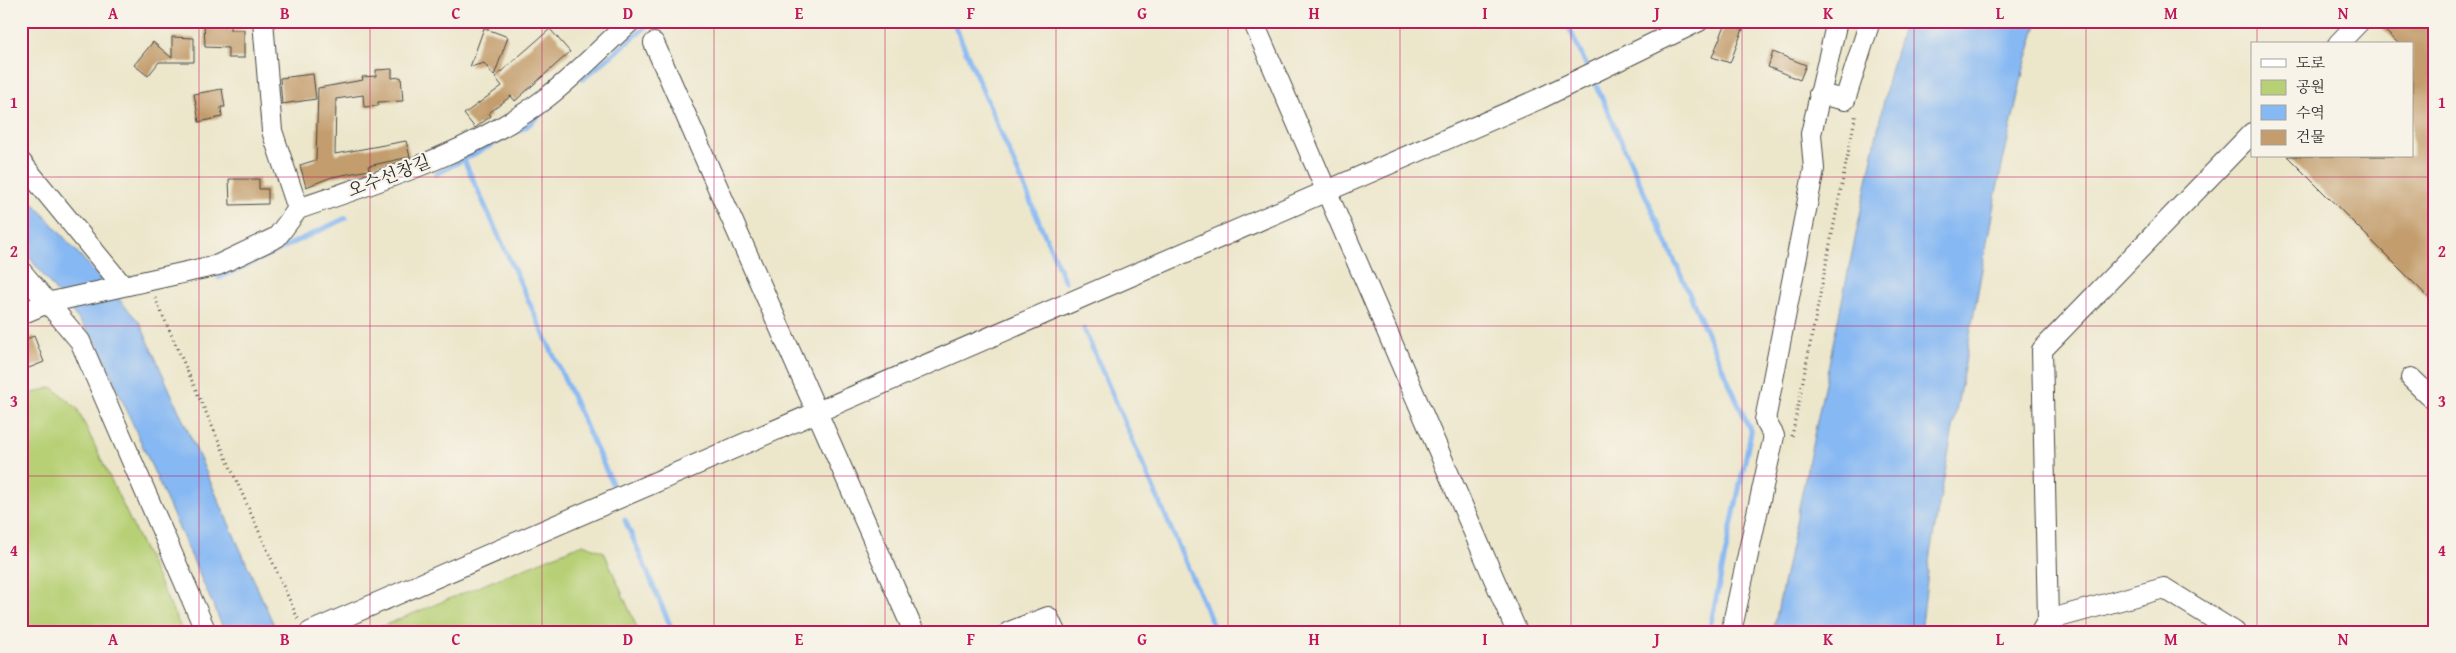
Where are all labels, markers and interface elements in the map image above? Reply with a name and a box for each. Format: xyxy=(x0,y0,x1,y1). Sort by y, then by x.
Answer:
text: A xyxy=(108,1,119,25)
text: B xyxy=(280,1,290,25)
text: C xyxy=(451,1,461,25)
text: D xyxy=(623,1,633,25)
text: E xyxy=(795,1,804,25)
text: F xyxy=(967,1,975,25)
text: G xyxy=(1137,1,1147,25)
text: H xyxy=(1308,1,1320,25)
text: I xyxy=(1482,1,1488,25)
text: J xyxy=(1651,1,1660,25)
text: K xyxy=(1823,1,1834,25)
text: L xyxy=(1996,1,2005,25)
text: M xyxy=(2164,1,2178,25)
text: N xyxy=(2338,1,2349,25)
legend xyxy=(2251,42,2414,158)
text: 도로 xyxy=(2296,52,2325,73)
text: 공원 xyxy=(2296,76,2325,97)
text: 1 xyxy=(10,90,18,114)
text: 1 xyxy=(2438,90,2446,114)
text: 수역 xyxy=(2296,102,2325,123)
text: 건물 xyxy=(2296,126,2325,147)
street label: 오수선창길 xyxy=(343,147,434,204)
text: 2 xyxy=(10,239,18,263)
text: 2 xyxy=(2438,239,2446,263)
text: 3 xyxy=(10,389,18,413)
text: 3 xyxy=(2438,389,2446,413)
text: 4 xyxy=(10,538,18,562)
text: 4 xyxy=(2438,538,2446,562)
text: A xyxy=(108,627,119,651)
text: B xyxy=(280,627,290,651)
text: C xyxy=(451,627,461,651)
text: D xyxy=(623,627,633,651)
text: E xyxy=(795,627,804,651)
text: F xyxy=(967,627,975,651)
text: G xyxy=(1137,627,1147,651)
text: H xyxy=(1308,627,1320,651)
text: I xyxy=(1482,627,1488,651)
text: J xyxy=(1651,627,1660,651)
text: K xyxy=(1823,627,1834,651)
text: L xyxy=(1996,627,2005,651)
text: M xyxy=(2164,627,2178,651)
text: N xyxy=(2338,627,2349,651)

